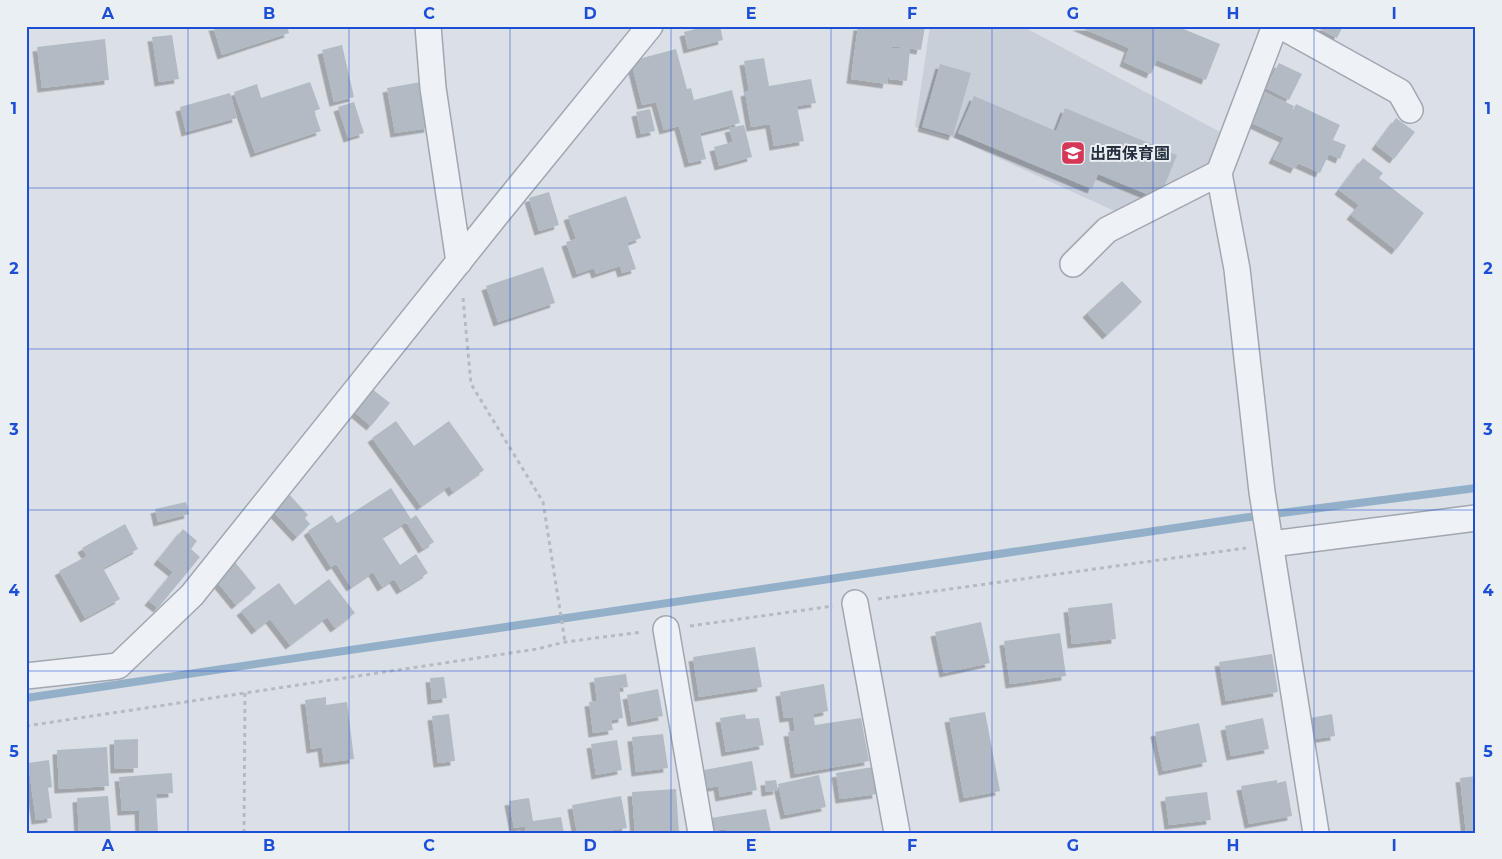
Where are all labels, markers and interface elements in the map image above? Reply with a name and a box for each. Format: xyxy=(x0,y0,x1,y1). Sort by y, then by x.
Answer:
text: A xyxy=(101,4,115,23)
text: B xyxy=(263,4,275,23)
text: C xyxy=(423,4,435,23)
text: D xyxy=(583,4,597,23)
text: E xyxy=(746,4,756,23)
text: F xyxy=(907,4,917,23)
text: G xyxy=(1067,4,1079,23)
text: H xyxy=(1227,4,1239,23)
text: I xyxy=(1391,4,1397,23)
text: 1 xyxy=(11,99,17,118)
text: 1 xyxy=(1485,99,1491,118)
school or university icon: 出西保育園 xyxy=(1060,140,1086,166)
place label: 出西保育園 xyxy=(1090,144,1170,163)
text: 2 xyxy=(9,259,19,278)
text: 2 xyxy=(1483,259,1493,278)
text: 3 xyxy=(8,420,19,439)
text: 3 xyxy=(1482,420,1493,439)
text: 4 xyxy=(8,581,20,600)
text: 4 xyxy=(1482,581,1494,600)
text: 5 xyxy=(9,742,19,761)
text: 5 xyxy=(1483,742,1493,761)
text: A xyxy=(101,836,115,855)
text: B xyxy=(263,836,275,855)
text: C xyxy=(423,836,435,855)
text: D xyxy=(583,836,597,855)
text: E xyxy=(746,836,756,855)
text: F xyxy=(907,836,917,855)
text: G xyxy=(1067,836,1079,855)
text: H xyxy=(1227,836,1239,855)
text: I xyxy=(1391,836,1397,855)

